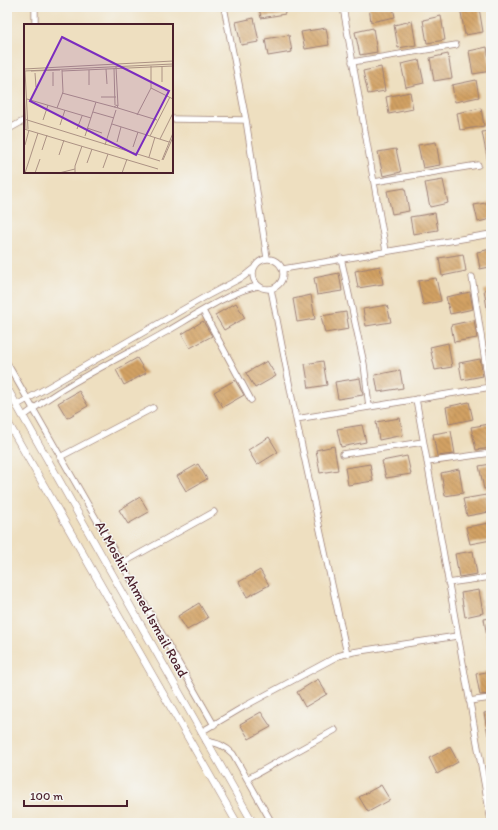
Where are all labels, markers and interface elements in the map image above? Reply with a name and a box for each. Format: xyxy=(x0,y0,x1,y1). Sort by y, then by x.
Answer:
inset map xyxy=(24,24,173,173)
street label: Al Moshir Ahmed Ismail Road xyxy=(92,518,192,681)
scale bar xyxy=(24,782,127,808)
text: 100 m xyxy=(30,789,63,803)

